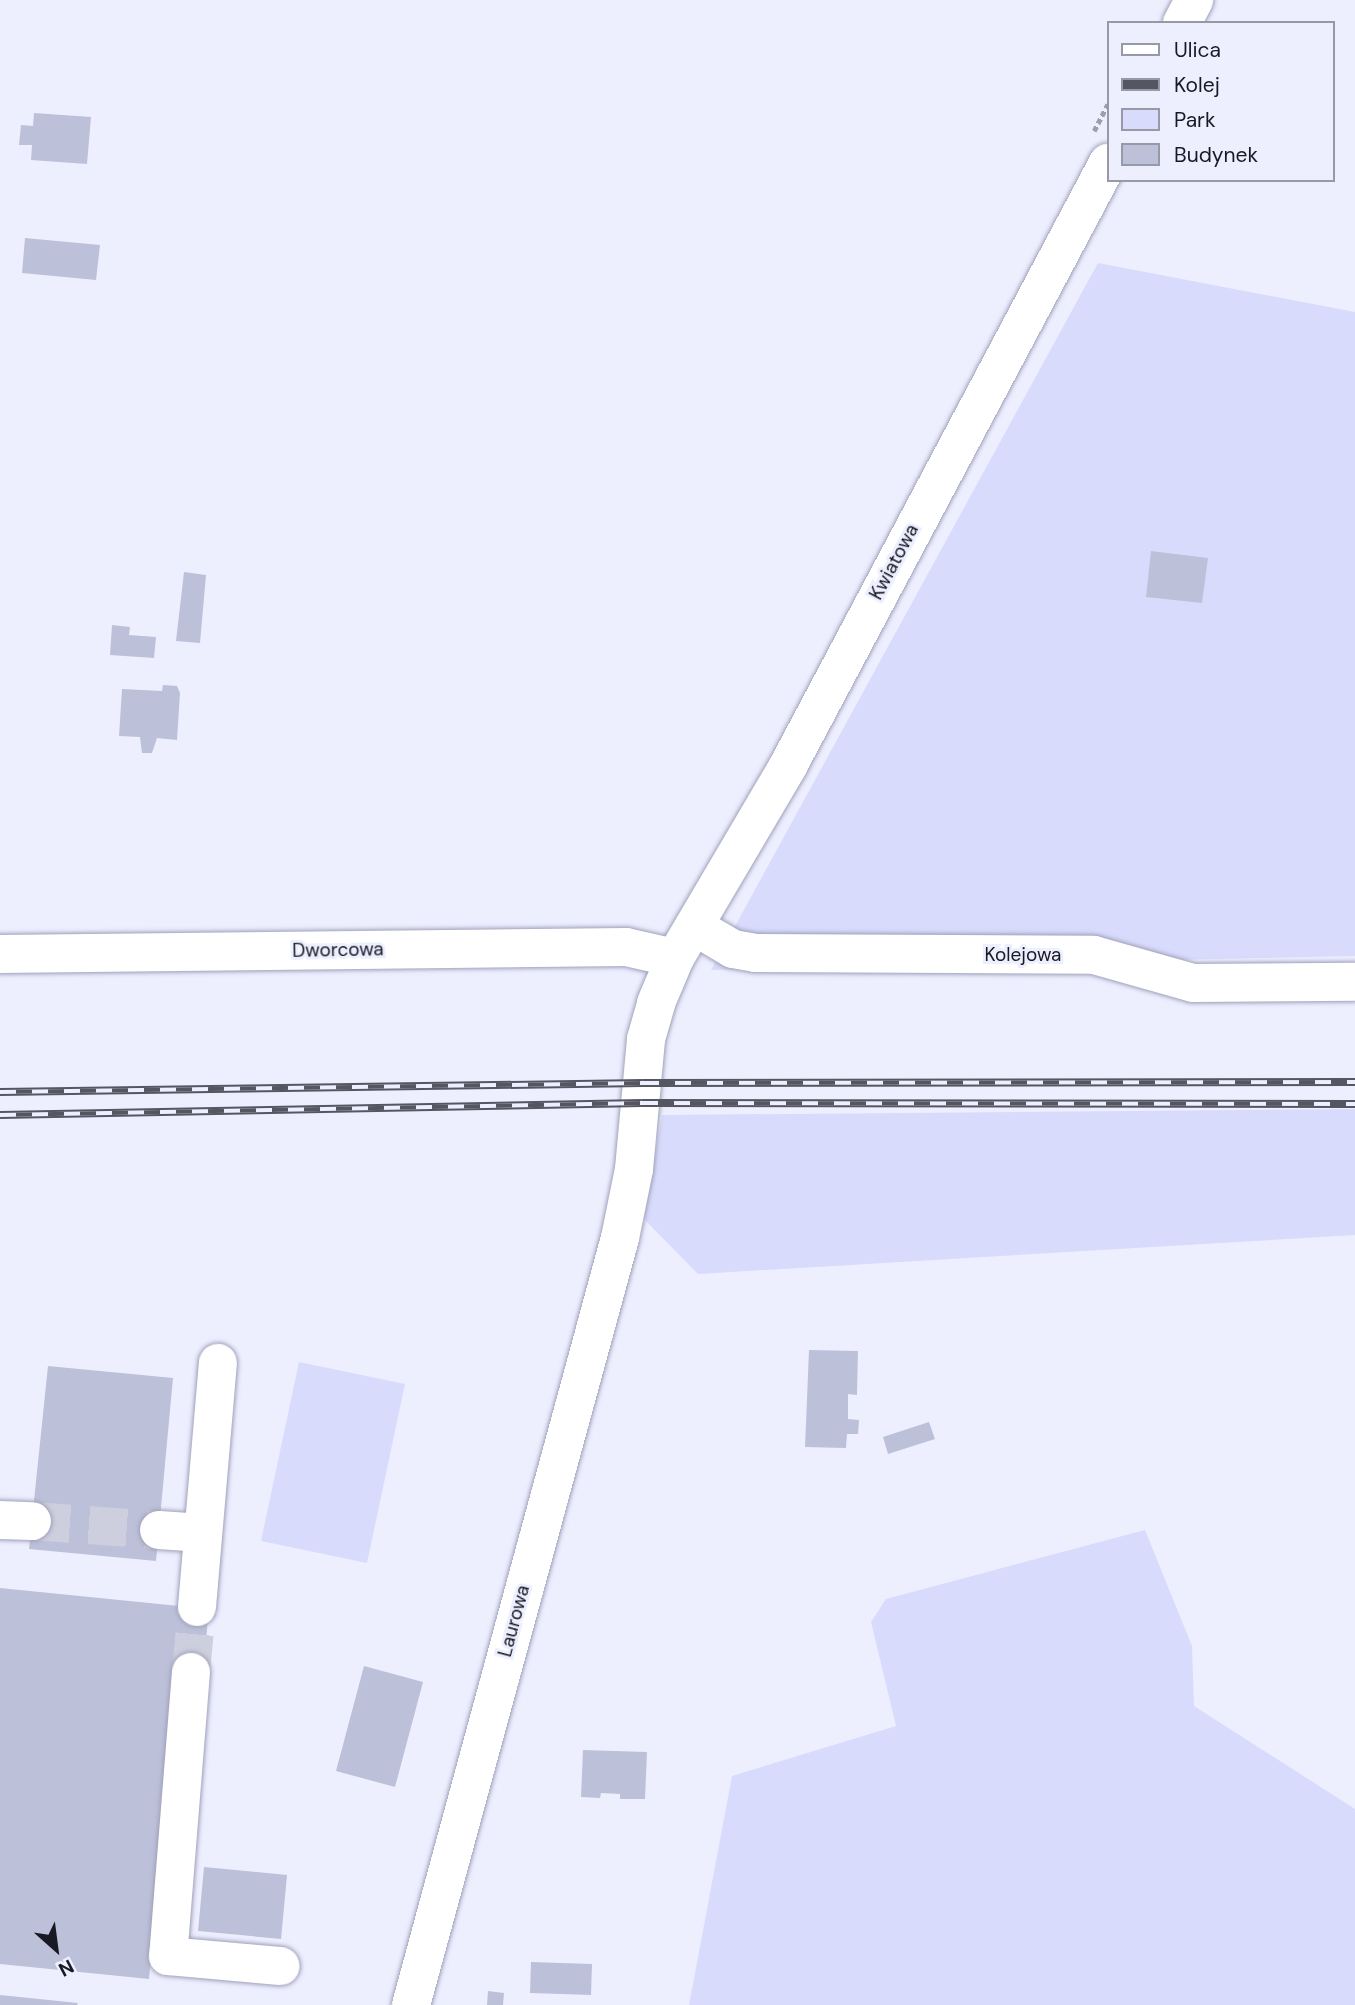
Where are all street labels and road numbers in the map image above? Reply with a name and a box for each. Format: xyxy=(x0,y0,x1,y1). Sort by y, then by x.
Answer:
street label: Kwiatowa xyxy=(865,520,923,604)
street label: Dworcowa xyxy=(292,938,384,962)
street label: Kolejowa xyxy=(985,944,1061,966)
street label: Laurowa xyxy=(494,1583,534,1659)

